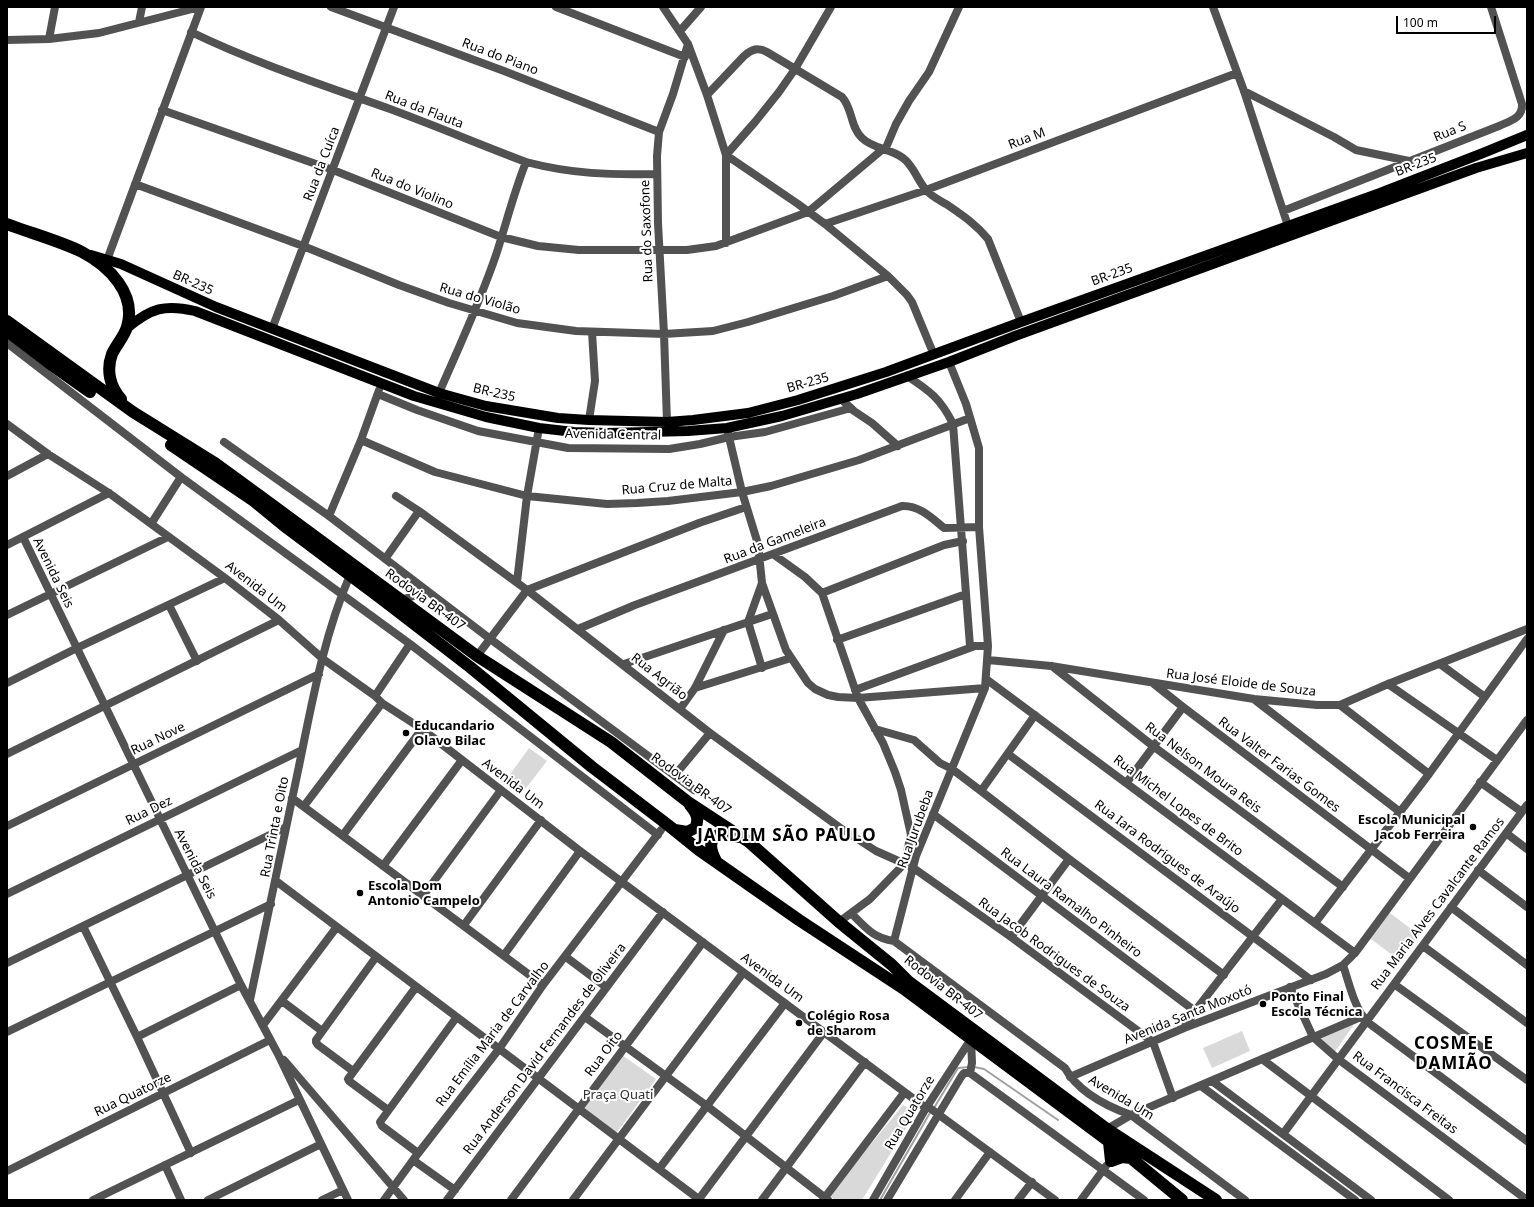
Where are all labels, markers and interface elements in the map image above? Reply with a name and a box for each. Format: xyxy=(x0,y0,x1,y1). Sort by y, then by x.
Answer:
scale bar xyxy=(1398,8,1498,34)
text: 100 m xyxy=(1403,14,1438,31)
street label: Rua do Piano xyxy=(460,35,540,79)
street label: Rua da Flauta xyxy=(383,88,465,132)
street label: Rua S xyxy=(1431,118,1469,146)
street label: Rua da Cuíca xyxy=(301,125,343,203)
street label: Rua M xyxy=(1006,125,1048,153)
street label: BR-235 xyxy=(1393,150,1439,180)
street label: Rua do Violino xyxy=(368,165,456,213)
street label: Rua do Saxofone xyxy=(637,179,657,283)
street label: BR-235 xyxy=(1089,260,1135,290)
street label: BR-235 xyxy=(170,267,216,299)
street label: Rua do Violão xyxy=(438,280,522,318)
street label: BR-235 xyxy=(785,370,831,396)
street label: BR-235 xyxy=(471,381,517,405)
street label: Avenida Central xyxy=(565,426,661,444)
street label: Rua Cruz de Malta xyxy=(621,473,733,499)
street label: Rua da Gameleira xyxy=(722,514,828,568)
street label: Avenida Seis xyxy=(29,535,77,611)
street label: Avenida Um xyxy=(222,558,290,616)
street label: Rodovia BR-407 xyxy=(382,566,468,634)
street label: Rua Agrião xyxy=(628,650,690,704)
street label: Rua José Eloide de Souza xyxy=(1165,666,1317,700)
street label: Rua Valter Farias Gomes xyxy=(1215,714,1343,816)
place label: Educandario Olavo Bilac xyxy=(414,718,495,749)
street label: Rua Nove xyxy=(128,719,188,759)
street label: Rua Nelson Moura Reis xyxy=(1142,719,1264,817)
marker: Educandario Olavo Bilac xyxy=(401,728,411,738)
street label: Rodovia BR-407 xyxy=(648,750,734,818)
street label: Rua Michel Lopes de Brito xyxy=(1110,752,1246,860)
street label: Avenida Um xyxy=(479,756,547,812)
street label: Rua Trinta e Oito xyxy=(258,775,292,879)
street label: Rua Jurubeba xyxy=(895,788,937,870)
street label: Rua Dez xyxy=(123,793,175,829)
street label: Rua Iara Rodrigues de Araújo xyxy=(1091,797,1243,917)
place label: Escola Municipal Jacob Ferreira xyxy=(1358,812,1465,843)
street label: Rua Maria Alves Cavalcante Ramos xyxy=(1368,815,1508,993)
marker: Escola Municipal Jacob Ferreira xyxy=(1468,822,1478,832)
street label: Avenida Seis xyxy=(171,826,219,902)
district label: JARDIM SÃO PAULO xyxy=(697,826,877,846)
street label: Rua Laura Ramalho Pinheiro xyxy=(997,845,1145,961)
place label: Escola Dom Antonio Campelo xyxy=(368,878,480,909)
marker: Escola Dom Antonio Campelo xyxy=(355,888,365,898)
street label: Rua Jacob Rodrigues de Souza xyxy=(975,895,1133,1015)
street label: Rua Anderson David Fernandes de Oliveira xyxy=(460,940,630,1158)
street label: Avenida Um xyxy=(737,950,807,1006)
street label: Rodovia BR-407 xyxy=(901,953,985,1023)
street label: Rua Emília Maria de Carvalho xyxy=(433,958,553,1110)
street label: Avenida Santa Moxotó xyxy=(1122,982,1254,1048)
place label: Ponto Final Escola Técnica xyxy=(1271,989,1363,1020)
marker: Ponto Final Escola Técnica xyxy=(1258,999,1268,1009)
place label: Colégio Rosa de Sharom xyxy=(807,1008,890,1039)
marker: Colégio Rosa de Sharom xyxy=(794,1018,804,1028)
street label: Rua Oito xyxy=(582,1028,626,1080)
district label: COSME E DAMIÃO xyxy=(1414,1034,1494,1074)
street label: Rua Francisca Freitas xyxy=(1349,1048,1461,1138)
street label: Rua Quatorze xyxy=(92,1070,174,1120)
street label: Avenida Um xyxy=(1085,1072,1157,1124)
street label: Rua Quatorze xyxy=(882,1073,938,1153)
park label: Praça Quati xyxy=(583,1087,653,1103)

